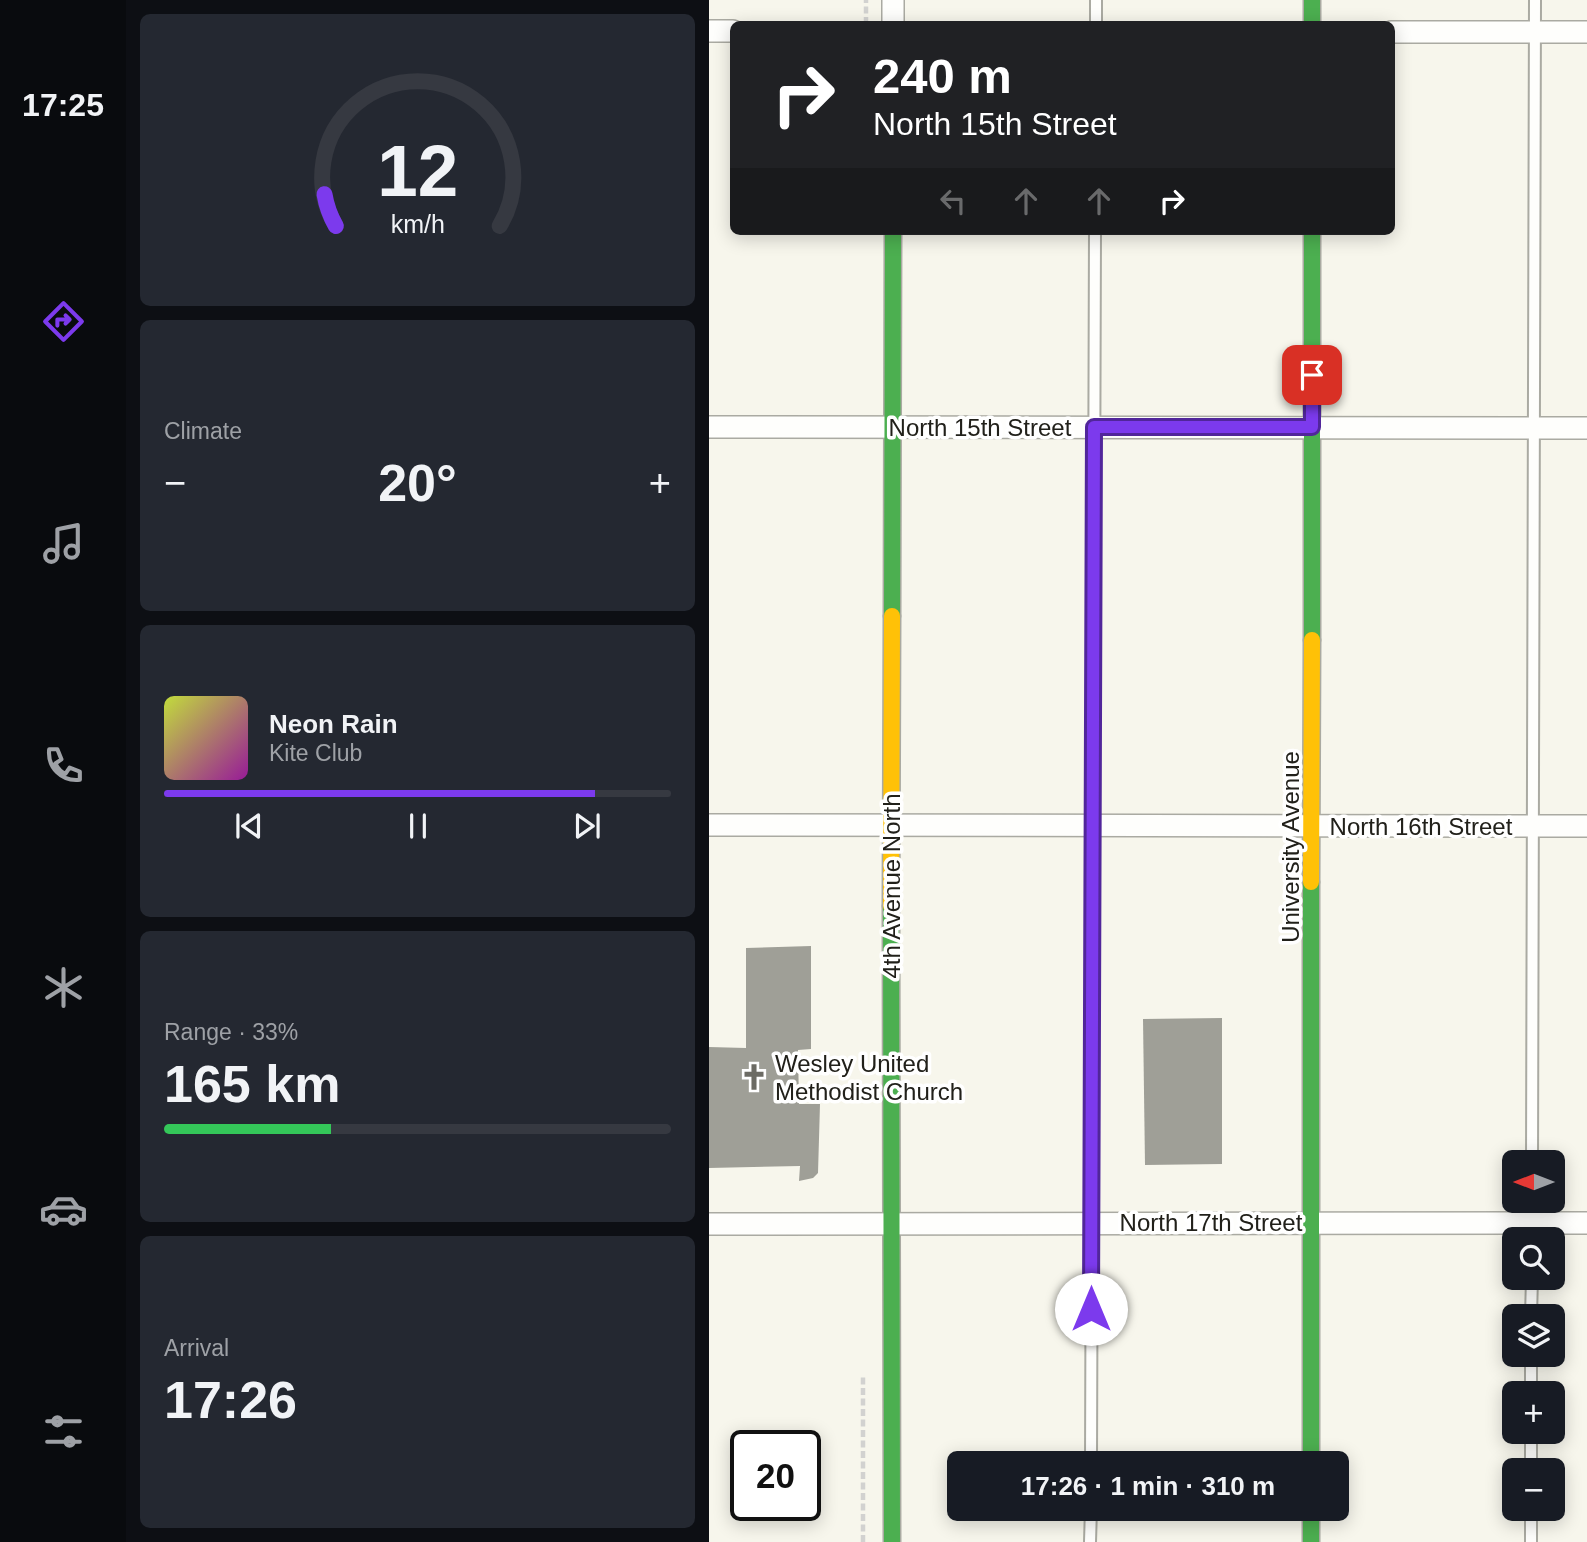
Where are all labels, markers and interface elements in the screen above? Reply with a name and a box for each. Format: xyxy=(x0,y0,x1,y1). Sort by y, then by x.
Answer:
icon: right xyxy=(758,49,849,140)
text: 240 m xyxy=(873,49,1012,103)
text: 17:25 xyxy=(22,87,104,123)
text: North 15th Street xyxy=(873,106,1117,142)
text: 12 xyxy=(377,130,458,211)
icon: left xyxy=(934,182,972,220)
icon: ahead xyxy=(1007,182,1045,220)
icon: ahead xyxy=(1080,182,1118,220)
icon: right xyxy=(1153,182,1191,220)
text: km/h xyxy=(390,210,445,238)
icon: directions xyxy=(39,297,88,346)
pin xyxy=(1282,345,1342,405)
icon: arrive xyxy=(1293,356,1331,394)
street label: North 15th Street xyxy=(889,414,1072,441)
text: Climate xyxy=(164,418,242,444)
text: 20° xyxy=(378,454,457,512)
text: − xyxy=(164,462,186,504)
text: + xyxy=(649,462,671,504)
icon: music xyxy=(39,519,88,568)
text: Neon Rain xyxy=(269,709,398,739)
text: Kite Club xyxy=(269,740,362,766)
icon: phone xyxy=(39,741,88,790)
street label: University Avenue xyxy=(1277,751,1304,943)
street label: 4th Avenue North xyxy=(878,793,905,979)
icon: previous xyxy=(230,807,268,845)
icon: pause xyxy=(399,807,437,845)
icon: next xyxy=(568,807,606,845)
street label: North 16th Street xyxy=(1330,813,1513,840)
icon: climate xyxy=(39,963,88,1012)
text: Range · 33% xyxy=(164,1019,298,1045)
place label: Wesley United Methodist Church xyxy=(775,1050,963,1105)
text: 165 km xyxy=(164,1055,340,1113)
church icon: Wesley United Methodist Church xyxy=(739,1062,769,1092)
north arrow xyxy=(1502,1150,1565,1213)
map controls xyxy=(1502,1150,1565,1521)
icon: car xyxy=(39,1185,88,1234)
street label: North 17th Street xyxy=(1120,1209,1303,1236)
button: search xyxy=(1502,1227,1565,1290)
position arrow xyxy=(1054,1272,1128,1346)
button: layers xyxy=(1502,1304,1565,1367)
text: Arrival xyxy=(164,1335,229,1361)
text: 17:26 xyxy=(164,1371,297,1429)
button: + xyxy=(1502,1381,1565,1444)
icon: filters xyxy=(39,1407,88,1456)
speed limit sign: 20 xyxy=(730,1430,821,1521)
button: − xyxy=(1502,1458,1565,1521)
text: 17:26 · 1 min · 310 m xyxy=(1021,1471,1275,1501)

